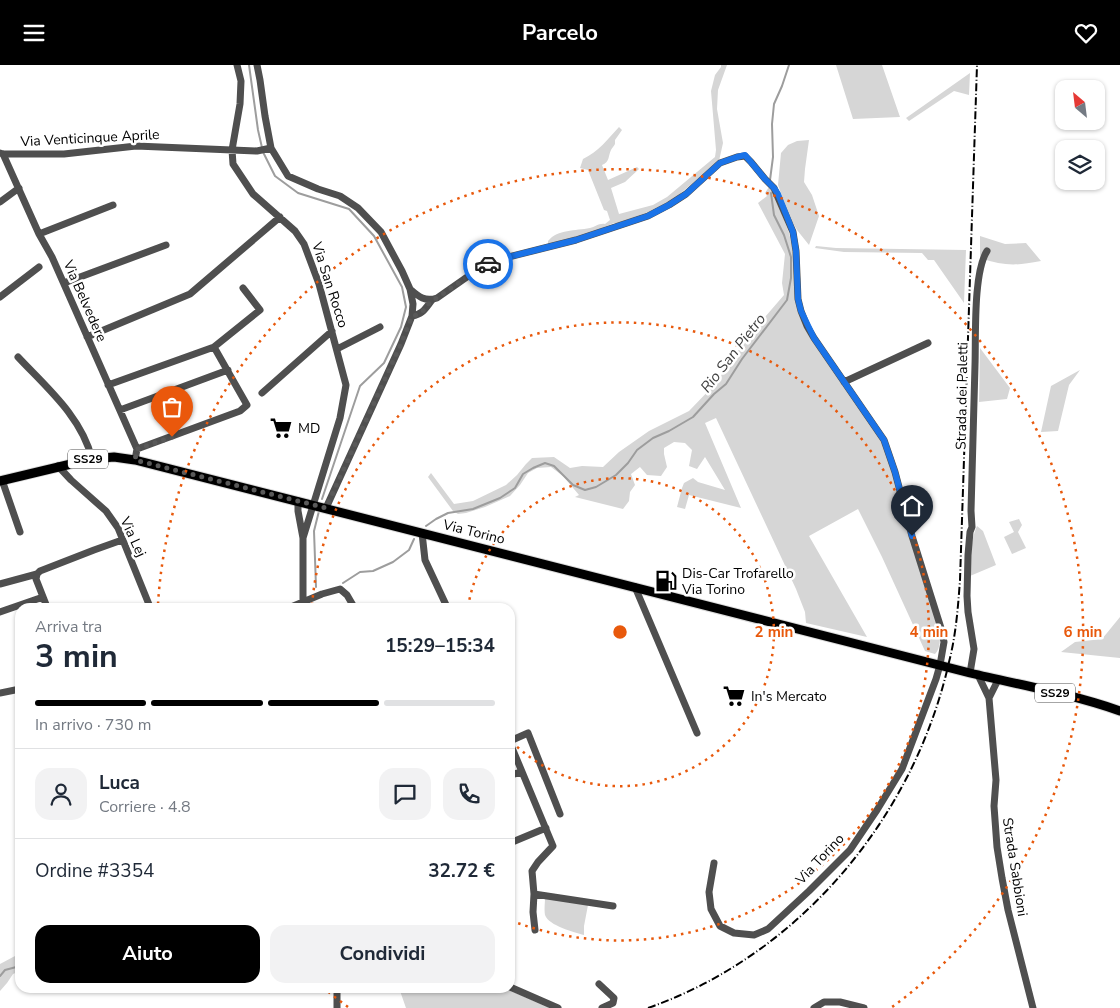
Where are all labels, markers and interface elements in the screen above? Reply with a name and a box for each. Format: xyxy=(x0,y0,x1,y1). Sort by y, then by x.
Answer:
text: Parcelo xyxy=(522,18,598,48)
icon: menu xyxy=(20,19,48,47)
icon: heart xyxy=(1072,19,1100,47)
north arrow xyxy=(1055,80,1105,130)
map controls xyxy=(1055,80,1105,190)
street label: Via Venticinque Aprile xyxy=(19,125,160,151)
button: layers xyxy=(1055,140,1105,190)
street label: Via San Rocco xyxy=(307,239,353,330)
courier xyxy=(463,239,513,289)
icon: car xyxy=(474,250,502,278)
street label: Via Belvedere xyxy=(58,256,111,345)
water label: Rio San Pietro xyxy=(696,309,770,397)
street label: Strada dei Paletti xyxy=(952,342,972,450)
pin xyxy=(151,386,193,437)
icon: bag xyxy=(158,393,186,421)
supermarket icon: MD xyxy=(268,415,294,441)
place label: MD xyxy=(298,419,320,438)
road number: SS29 xyxy=(68,449,108,469)
pin xyxy=(891,485,933,536)
icon: home xyxy=(898,492,926,520)
street label: Via Lej xyxy=(115,513,151,560)
street label: Via Torino xyxy=(440,515,507,549)
place label: Dis-Car Trofarello Via Torino xyxy=(681,564,794,599)
fuel station icon: Dis-Car Trofarello Via Torino xyxy=(653,568,679,594)
text: Arriva tra xyxy=(35,616,102,638)
text: 2 min xyxy=(755,622,793,642)
text: 4 min xyxy=(910,622,948,642)
text: 6 min xyxy=(1064,622,1102,642)
centre of rings xyxy=(611,623,629,641)
text: 15:29–15:34 xyxy=(385,633,495,659)
text: 3 min xyxy=(35,635,118,678)
supermarket icon: In's Mercato xyxy=(721,683,747,709)
road number: SS29 xyxy=(1035,683,1075,703)
place label: In's Mercato xyxy=(751,687,827,706)
text: In arrivo · 730 m xyxy=(35,714,151,736)
button: person xyxy=(35,768,87,820)
button: chat xyxy=(379,768,431,820)
button: phone xyxy=(443,768,495,820)
text: Luca xyxy=(99,770,140,796)
text: Corriere · 4.8 xyxy=(99,796,191,818)
street label: Strada Sabbioni xyxy=(998,816,1032,918)
street label: Via Torino xyxy=(791,829,849,889)
text: Ordine #3354 xyxy=(35,858,155,884)
text: 32.72 € xyxy=(428,858,495,884)
button: Aiuto xyxy=(35,925,260,983)
button: Condividi xyxy=(270,925,495,983)

